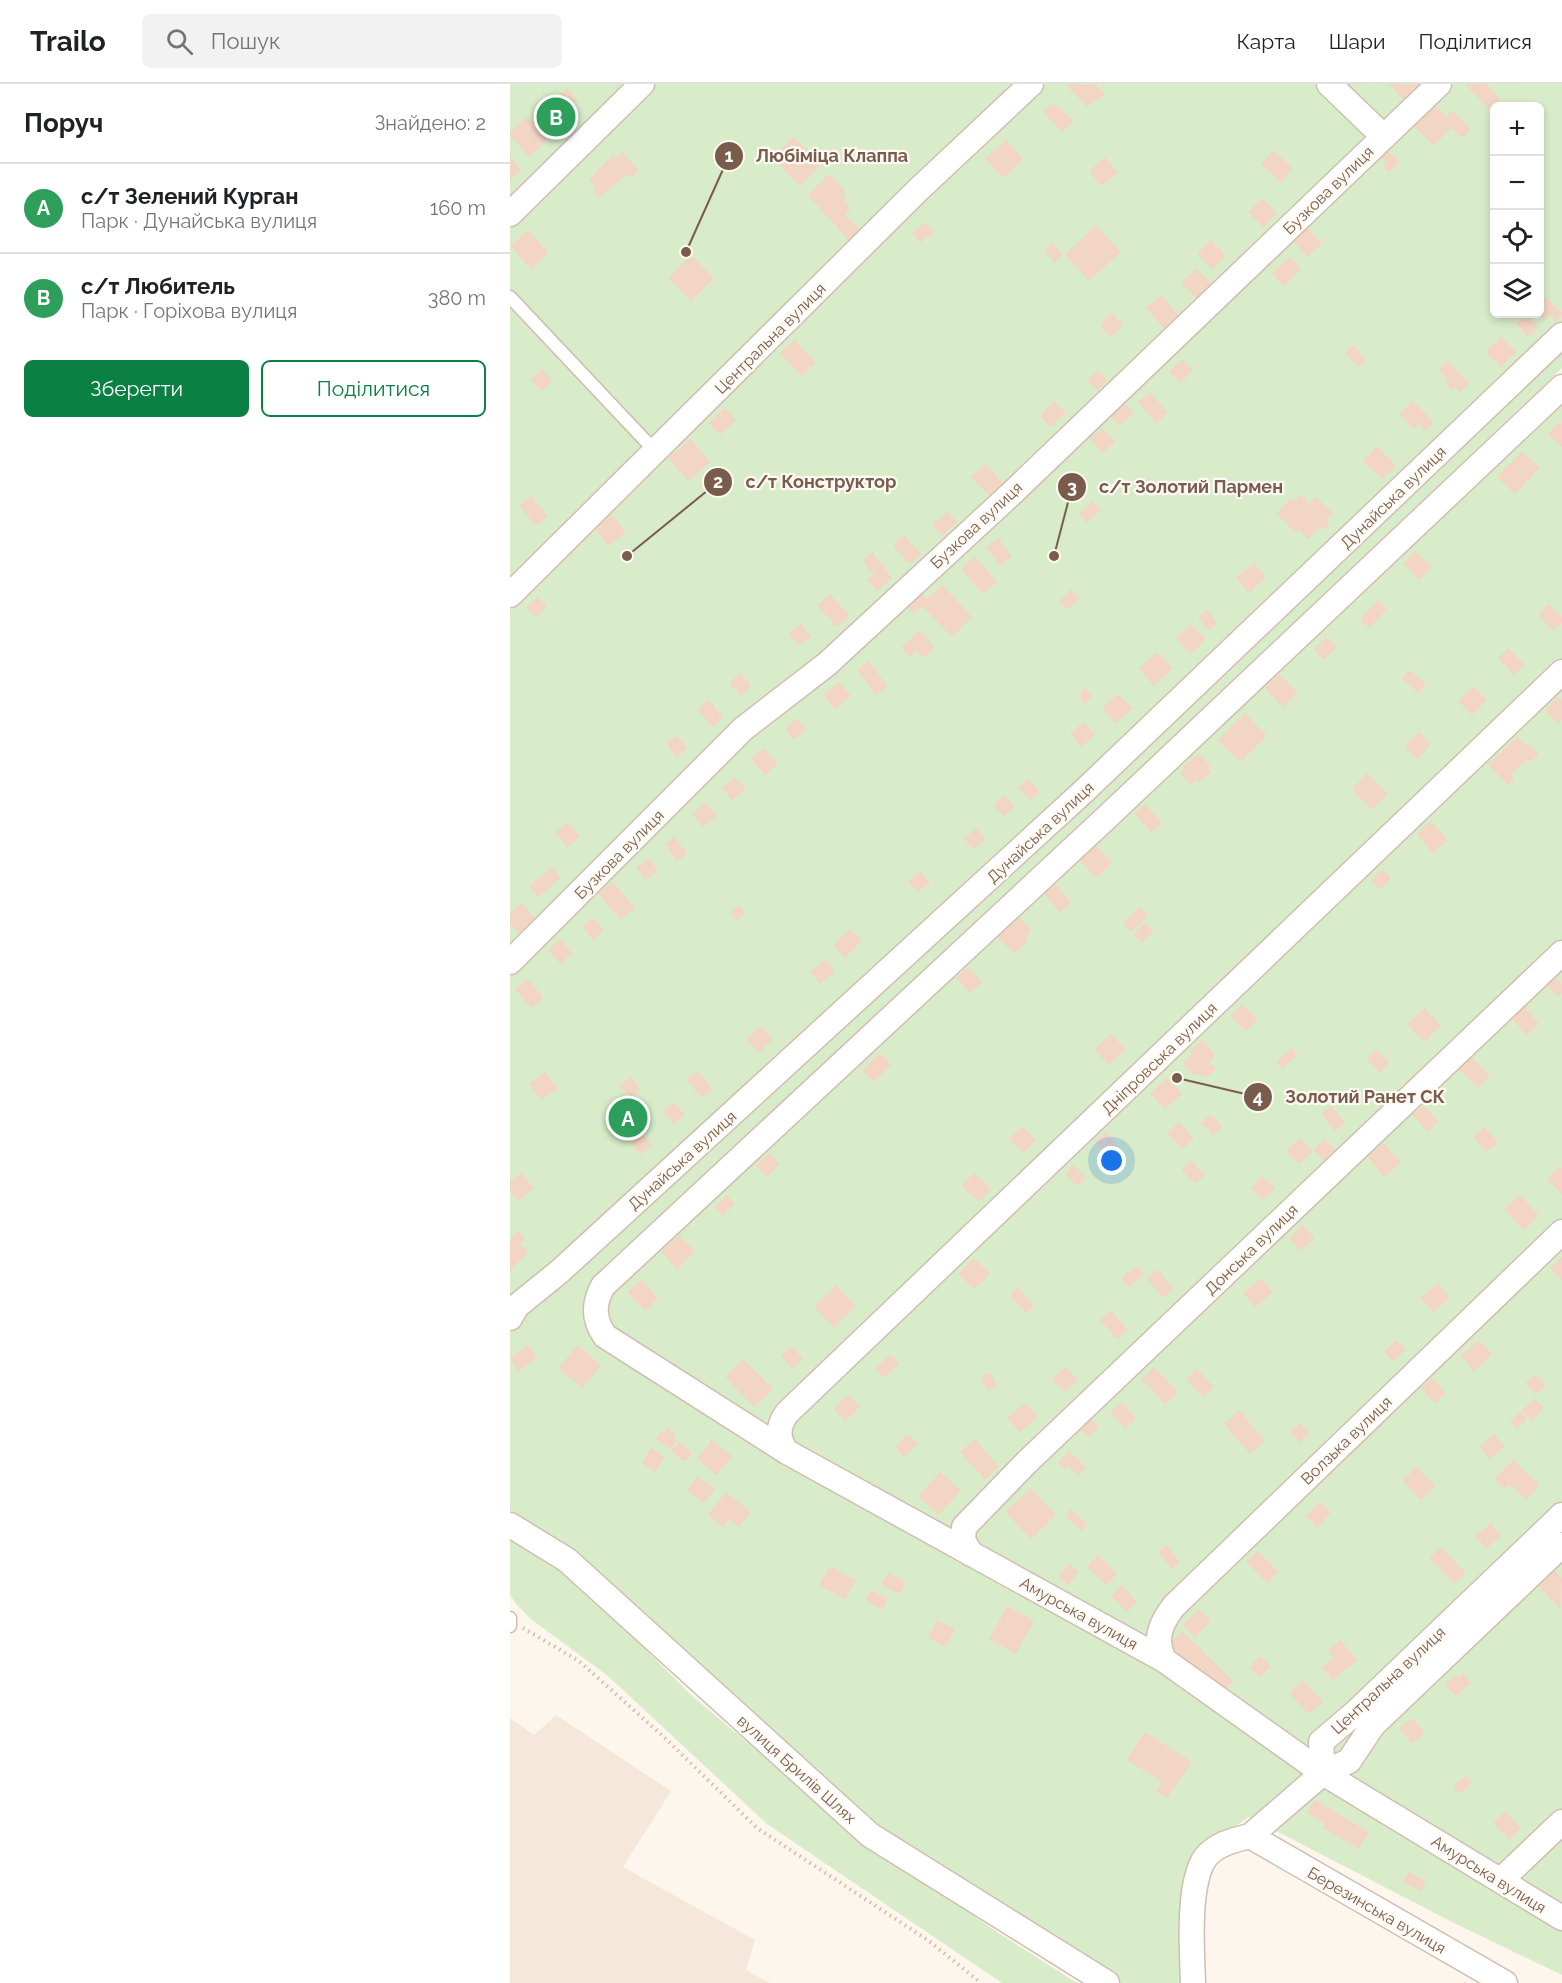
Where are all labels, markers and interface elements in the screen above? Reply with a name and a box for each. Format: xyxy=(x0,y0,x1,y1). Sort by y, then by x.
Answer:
search box xyxy=(142,14,562,68)
text: Trailo xyxy=(30,25,106,58)
icon: search xyxy=(163,25,196,58)
text: Пошук xyxy=(211,28,280,54)
text: Карта xyxy=(1237,29,1296,54)
text: Шари xyxy=(1329,29,1386,54)
text: Поділитися xyxy=(1419,29,1532,54)
pin: B xyxy=(536,94,576,140)
map controls xyxy=(1490,102,1544,318)
button: + xyxy=(1490,102,1544,156)
text: Поруч xyxy=(24,108,103,138)
text: Знайдено: 2 xyxy=(374,111,486,135)
callout: Любіміца Клаппа xyxy=(714,138,920,174)
street label: Бузкова вулиця xyxy=(1279,142,1378,238)
text: 1 xyxy=(725,145,734,166)
text: Любіміца Клаппа xyxy=(756,145,908,166)
button: − xyxy=(1490,156,1544,210)
text: с/т Зелений Курган xyxy=(81,183,298,209)
text: A xyxy=(37,196,50,220)
text: 160 m xyxy=(430,196,486,220)
text: Парк · Дунайська вулиця xyxy=(81,209,317,233)
button: locate xyxy=(1490,210,1544,264)
button: layers xyxy=(1490,264,1544,318)
text: с/т Любитель xyxy=(81,273,235,299)
street label: Центральна вулиця xyxy=(711,279,830,398)
text: B xyxy=(37,286,50,310)
text: 380 m xyxy=(428,286,486,310)
text: Парк · Горіхова вулиця xyxy=(81,299,297,323)
button: Зберегти xyxy=(24,360,249,417)
button: Поділитися xyxy=(261,360,486,417)
street label: Дунайська вулиця xyxy=(1337,442,1450,553)
callout: с/т Конструктор xyxy=(703,464,908,500)
callout: с/т Золотий Пармен xyxy=(1057,469,1295,505)
text: 2 xyxy=(713,471,723,492)
text: с/т Конструктор xyxy=(746,471,896,492)
text: 3 xyxy=(1067,476,1077,497)
text: с/т Золотий Пармен xyxy=(1099,476,1283,497)
street label: Бузкова вулиця xyxy=(926,478,1026,573)
street label: Дунайська вулиця xyxy=(983,778,1098,887)
street label: Бузкова вулиця xyxy=(571,806,668,903)
street label: Дніпровська вулиця xyxy=(1098,998,1221,1118)
callout: Золотий Ранет СК xyxy=(1243,1079,1457,1115)
text: 4 xyxy=(1253,1086,1263,1107)
text: Золотий Ранет СК xyxy=(1285,1086,1446,1107)
pin: A xyxy=(608,1096,648,1140)
street label: Дунайська вулиця xyxy=(624,1107,740,1214)
your location xyxy=(1097,1146,1126,1175)
street label: Донська вулиця xyxy=(1201,1200,1302,1299)
street label: Волзька вулиця xyxy=(1297,1392,1396,1489)
street label: Амурська вулиця xyxy=(1017,1573,1141,1654)
street label: Центральна вулиця xyxy=(1327,1623,1449,1738)
street label: вулиця Брилів Шлях xyxy=(733,1711,860,1828)
street label: Амурська вулиця xyxy=(1428,1831,1550,1917)
street label: Березинська вулиця xyxy=(1304,1863,1449,1958)

